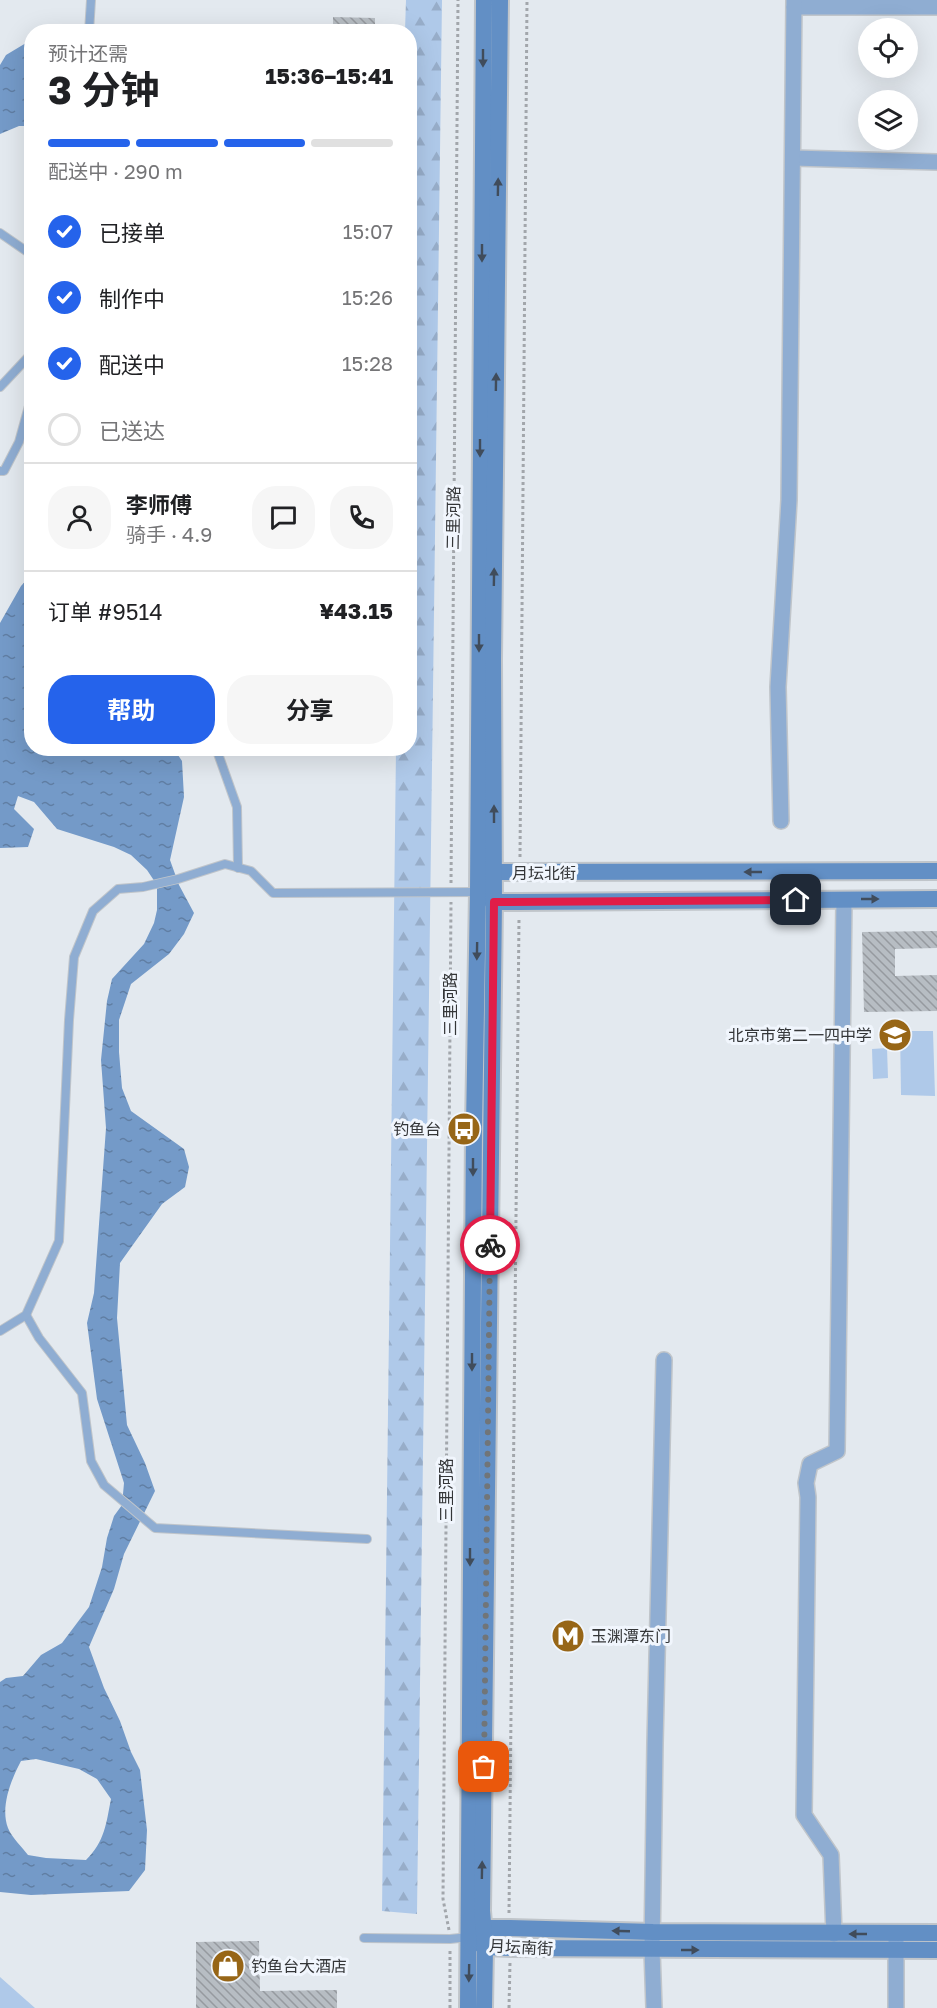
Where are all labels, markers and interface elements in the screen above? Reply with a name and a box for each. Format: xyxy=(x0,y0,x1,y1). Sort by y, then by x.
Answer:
map controls xyxy=(858,18,918,150)
button: locate xyxy=(858,18,918,78)
text: 预计还需 xyxy=(48,41,128,65)
one-way arrow xyxy=(478,49,488,68)
text: 15:36–15:41 xyxy=(265,62,393,89)
text: 3 分钟 xyxy=(48,66,160,113)
button: layers xyxy=(858,90,918,150)
text: 配送中 · 290 m xyxy=(48,159,183,183)
one-way arrow xyxy=(493,177,503,196)
icon: check xyxy=(48,215,81,248)
text: 已接单 xyxy=(99,219,165,246)
text: 15:07 xyxy=(343,219,393,243)
one-way arrow xyxy=(477,244,487,263)
icon: check xyxy=(48,281,81,314)
text: 制作中 xyxy=(99,285,165,312)
text: 15:26 xyxy=(342,285,393,309)
icon: check xyxy=(48,347,81,380)
text: 配送中 xyxy=(99,351,165,378)
text: 15:28 xyxy=(342,351,393,375)
one-way arrow xyxy=(491,372,501,391)
text: 已送达 xyxy=(99,417,165,444)
one-way arrow xyxy=(475,439,485,458)
button: person xyxy=(48,486,111,549)
button: chat xyxy=(252,486,315,549)
button: phone xyxy=(330,486,393,549)
street label: 三里河路 xyxy=(442,486,464,550)
text: 李师傅 xyxy=(126,491,192,518)
text: 骑手 · 4.9 xyxy=(126,522,212,546)
one-way arrow xyxy=(489,567,499,586)
text: ¥43.15 xyxy=(320,597,393,624)
text: 订单 #9514 xyxy=(48,598,163,625)
one-way arrow xyxy=(474,634,484,653)
button: 帮助 xyxy=(48,675,215,744)
button: 分享 xyxy=(227,675,393,744)
one-way arrow xyxy=(489,804,499,823)
street label: 月坛北街 xyxy=(512,863,576,883)
one-way arrow xyxy=(743,867,762,877)
pin xyxy=(770,874,821,925)
icon: home xyxy=(779,883,812,916)
one-way arrow xyxy=(861,894,880,904)
one-way arrow xyxy=(473,941,482,960)
street label: 三里河路 xyxy=(440,972,460,1036)
school or university icon: 北京市第二一四中学 xyxy=(877,1017,913,1053)
place label: 北京市第二一四中学 xyxy=(728,1025,872,1045)
bus stop icon: 钓鱼台 xyxy=(446,1111,482,1147)
place label: 钓鱼台 xyxy=(393,1119,441,1139)
one-way arrow xyxy=(468,1157,478,1176)
courier xyxy=(460,1215,520,1275)
icon: bike xyxy=(474,1229,507,1262)
one-way arrow xyxy=(467,1352,477,1371)
street label: 三里河路 xyxy=(436,1458,456,1522)
one-way arrow xyxy=(465,1547,475,1566)
metro station icon: 玉渊潭东门 xyxy=(550,1618,586,1654)
place label: 玉渊潭东门 xyxy=(591,1626,671,1646)
pin xyxy=(458,1741,509,1792)
icon: bag xyxy=(467,1750,500,1783)
one-way arrow xyxy=(478,1860,487,1879)
one-way arrow xyxy=(611,1926,630,1935)
one-way arrow xyxy=(848,1929,867,1939)
street label: 月坛南街 xyxy=(489,1935,553,1959)
one-way arrow xyxy=(680,1945,699,1955)
shop icon: 钓鱼台大酒店 xyxy=(210,1948,246,1984)
place label: 钓鱼台大酒店 xyxy=(251,1956,347,1976)
one-way arrow xyxy=(464,1963,473,1982)

